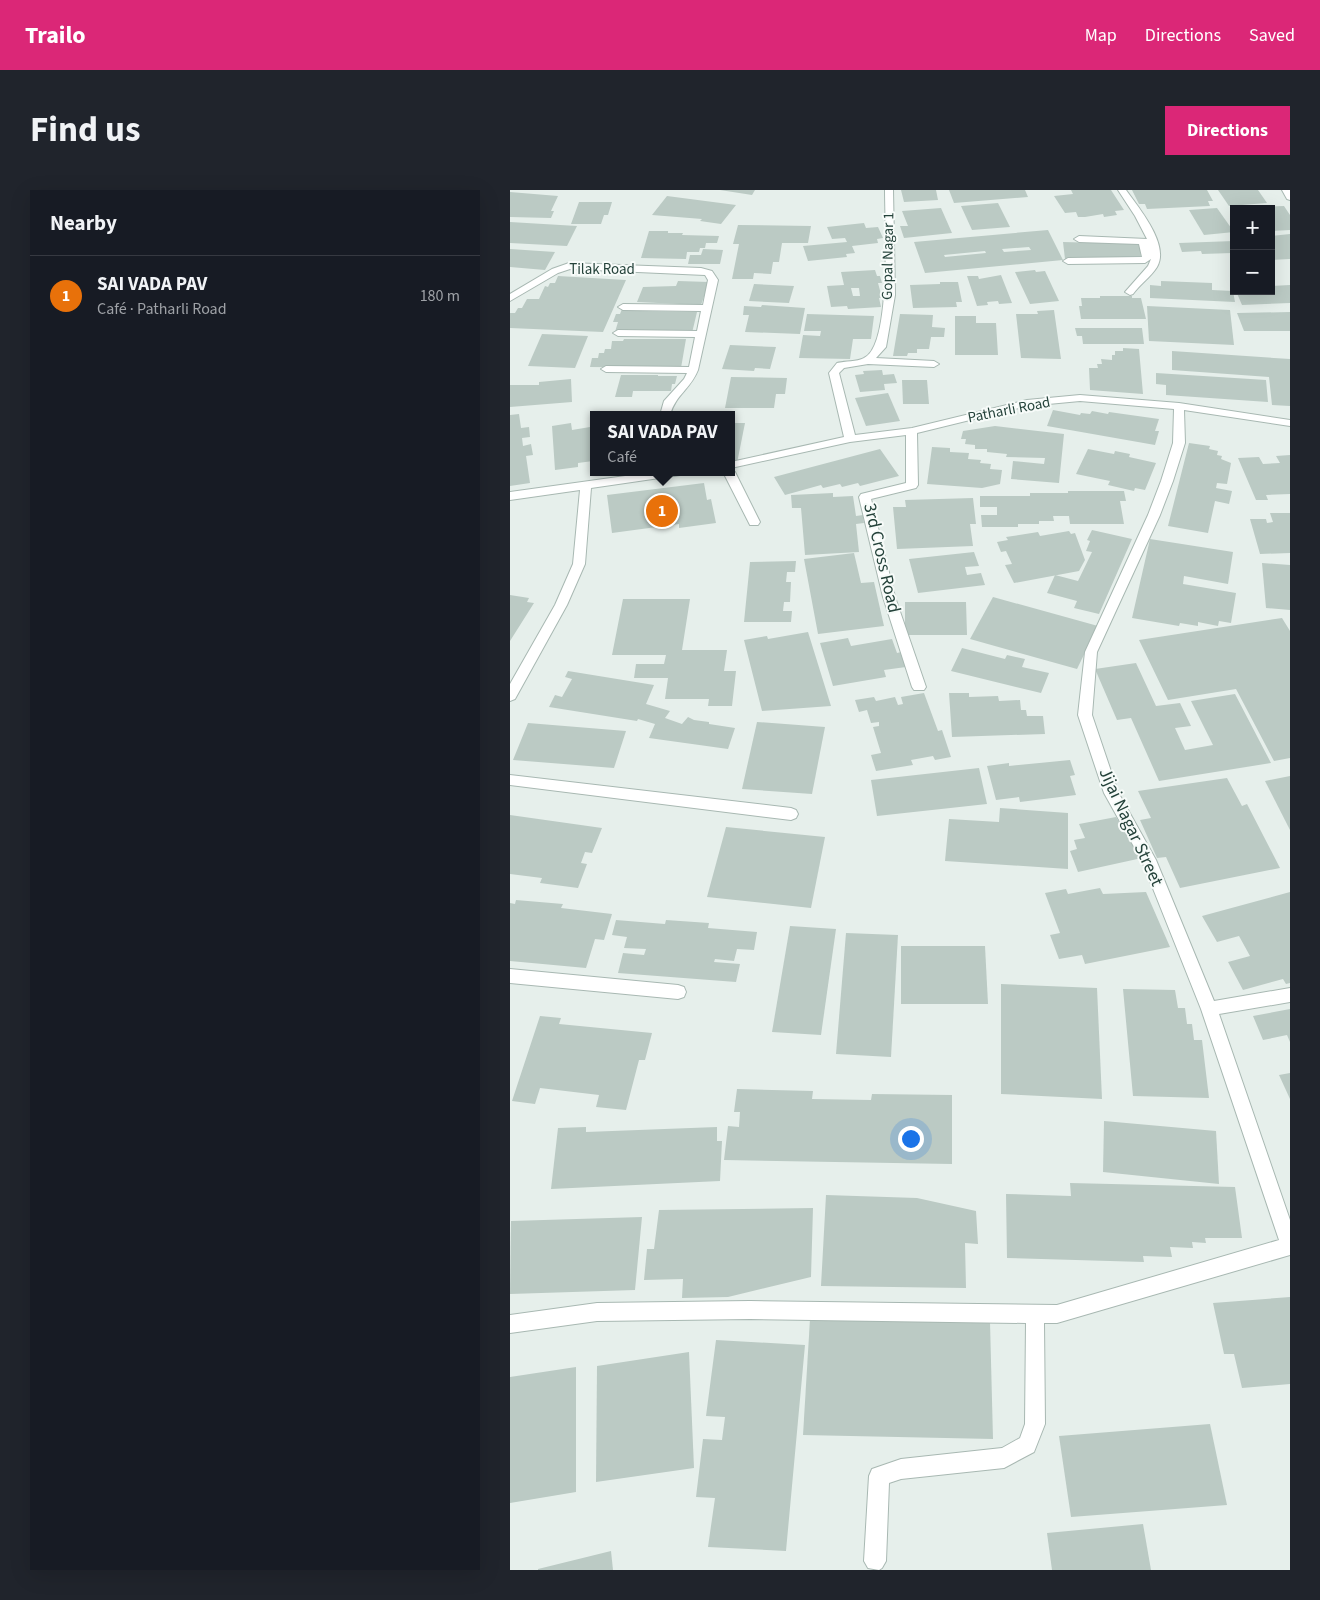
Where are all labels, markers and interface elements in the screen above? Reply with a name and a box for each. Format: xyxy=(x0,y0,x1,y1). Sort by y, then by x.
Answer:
text: Trailo xyxy=(25,18,86,53)
text: Map xyxy=(1085,23,1117,48)
text: Directions xyxy=(1145,23,1221,48)
text: Saved xyxy=(1249,23,1295,48)
text: Find us xyxy=(30,105,140,155)
button: Directions xyxy=(1165,106,1290,155)
map controls xyxy=(1230,205,1275,295)
button: + xyxy=(1230,205,1275,250)
text: Nearby xyxy=(50,208,117,238)
street label: Gopal Nagar 1 xyxy=(877,212,899,300)
button: − xyxy=(1230,250,1275,295)
street label: Tilak Road xyxy=(569,259,635,280)
text: SAI VADA PAV xyxy=(97,271,207,298)
text: 1 xyxy=(62,285,70,307)
text: 180 m xyxy=(420,285,460,307)
text: Café · Patharli Road xyxy=(97,298,227,320)
street label: Patharli Road xyxy=(966,392,1052,428)
popup xyxy=(590,411,735,476)
text: SAI VADA PAV xyxy=(607,419,718,446)
text: Café xyxy=(607,446,637,468)
pin: 1 xyxy=(646,492,678,530)
street label: 3rd Cross Road xyxy=(857,501,907,615)
street label: Jijai Nagar Street xyxy=(1093,764,1169,890)
your location xyxy=(898,1126,924,1152)

